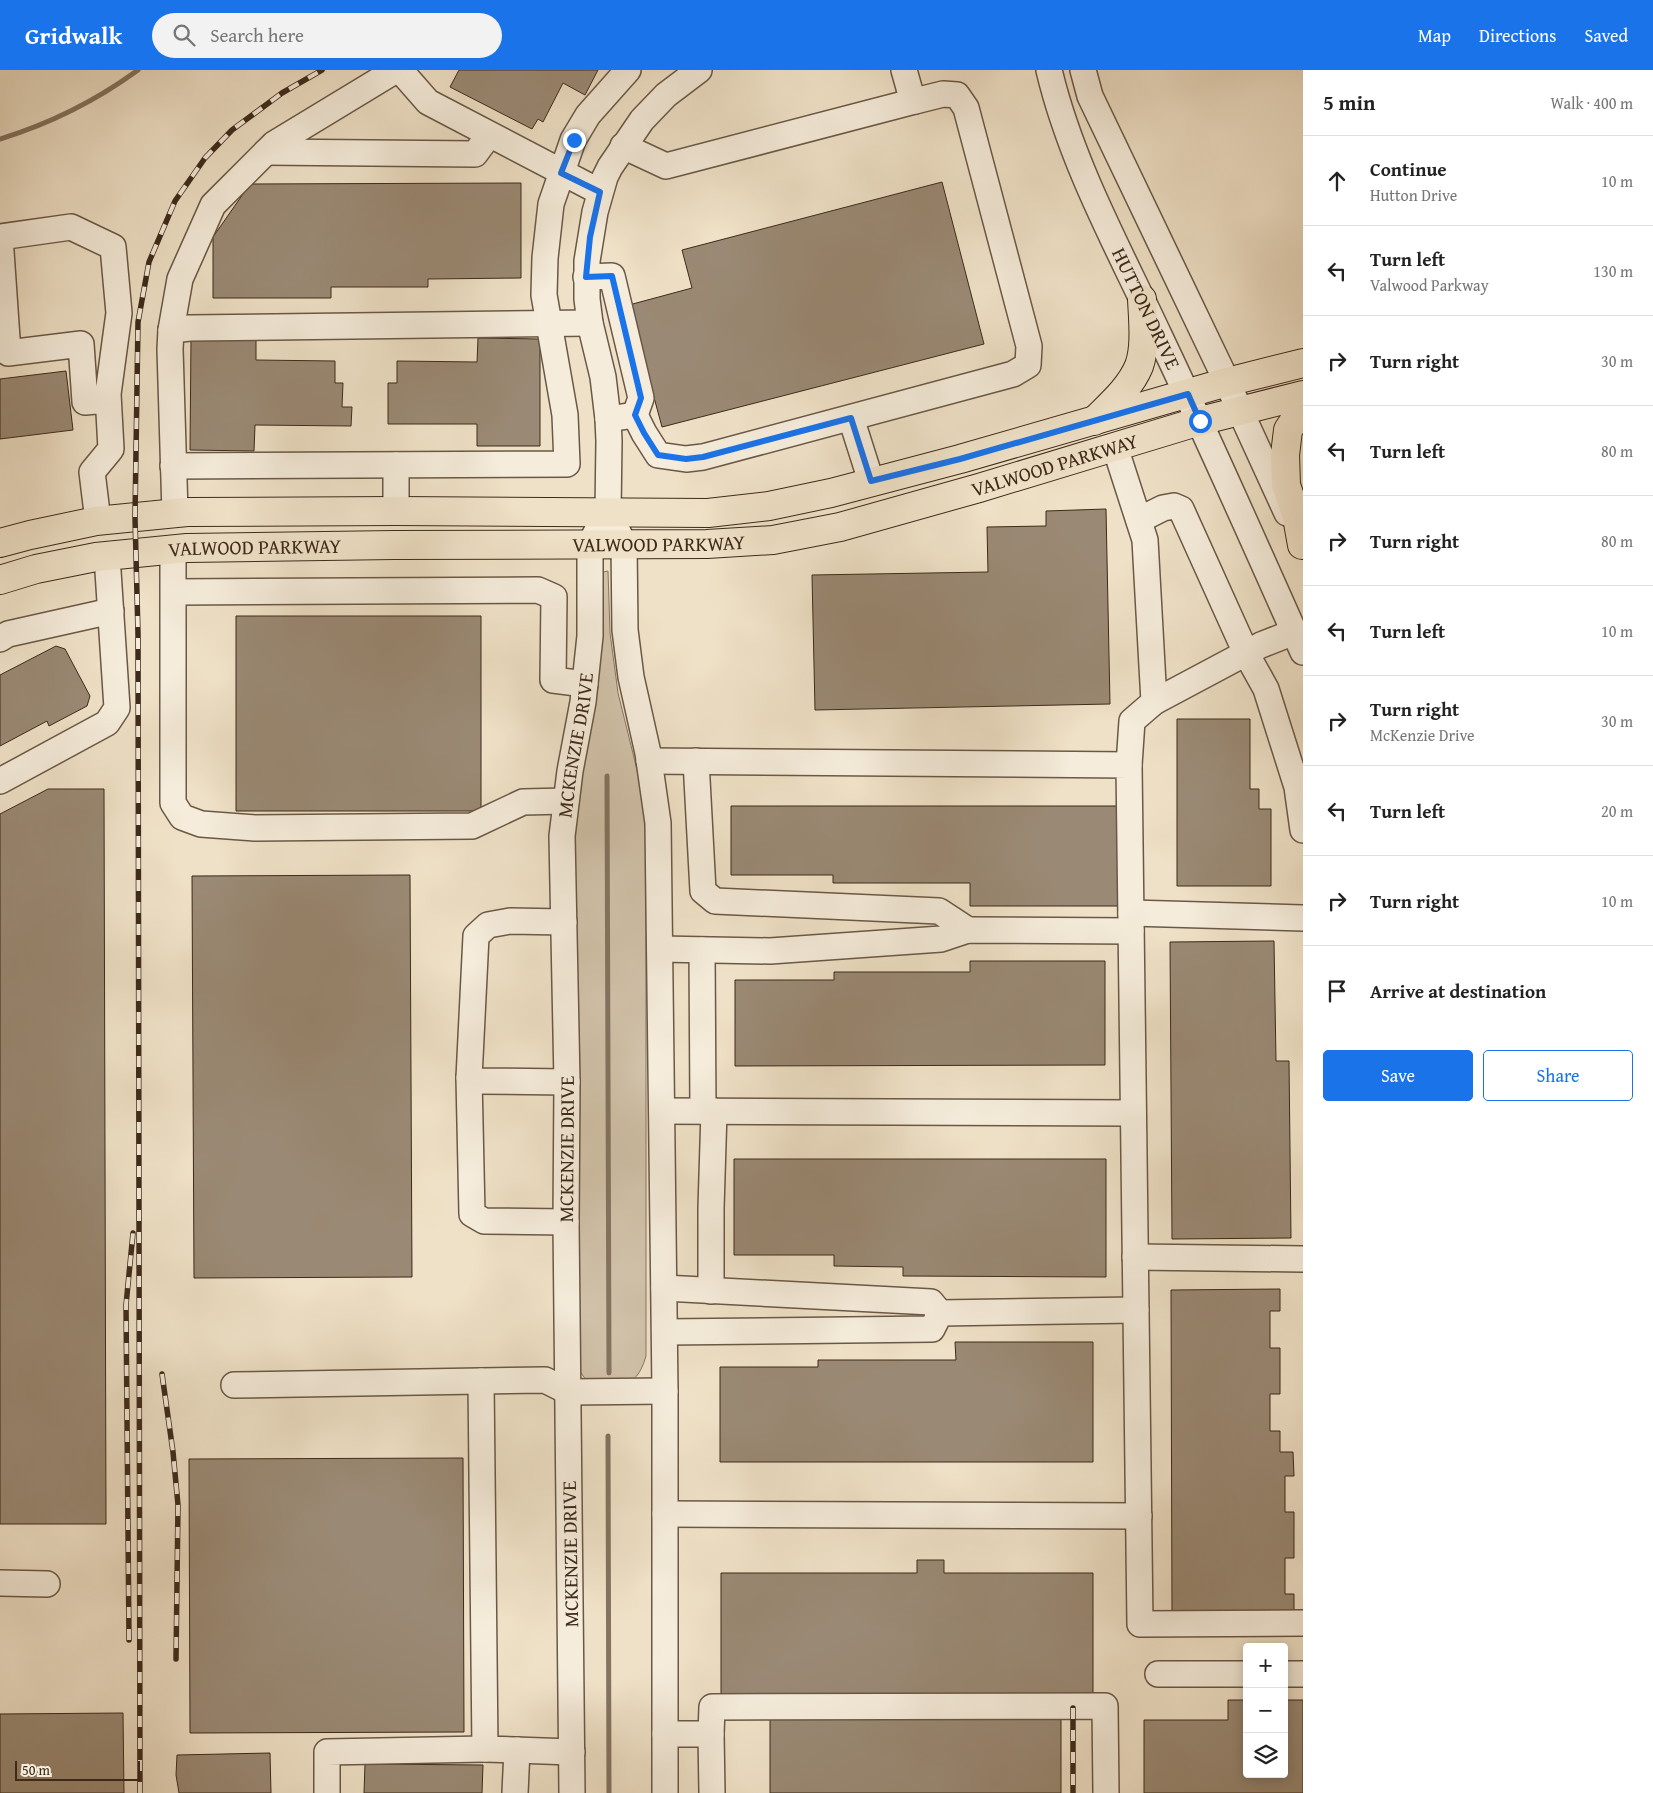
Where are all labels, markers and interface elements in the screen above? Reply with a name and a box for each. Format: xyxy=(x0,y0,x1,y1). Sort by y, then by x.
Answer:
search box xyxy=(152,13,502,58)
text: Gridwalk xyxy=(25,18,122,53)
icon: search xyxy=(170,21,198,49)
text: Search here xyxy=(210,21,304,49)
text: Map xyxy=(1418,22,1451,49)
text: Directions xyxy=(1479,22,1556,49)
text: Saved xyxy=(1584,22,1628,49)
text: 5 min xyxy=(1323,87,1375,118)
text: Walk · 400 m xyxy=(1550,91,1633,115)
route end xyxy=(563,129,586,152)
text: Continue xyxy=(1370,155,1447,183)
icon: ahead xyxy=(1323,167,1351,195)
text: 10 m xyxy=(1601,169,1633,193)
text: Hutton Drive xyxy=(1370,183,1457,207)
street label: HUTTON DRIVE xyxy=(1105,243,1188,374)
text: Turn left xyxy=(1370,245,1445,273)
icon: left xyxy=(1323,257,1351,285)
text: 130 m xyxy=(1593,259,1633,283)
text: Valwood Parkway xyxy=(1370,273,1489,297)
icon: right xyxy=(1323,347,1351,375)
text: Turn right xyxy=(1370,347,1459,375)
text: 30 m xyxy=(1601,349,1633,373)
route start xyxy=(1189,410,1212,433)
street label: VALWOOD PARKWAY xyxy=(968,426,1141,503)
icon: left xyxy=(1323,437,1351,465)
text: Turn left xyxy=(1370,437,1445,465)
text: 80 m xyxy=(1601,439,1633,463)
street label: VALWOOD PARKWAY xyxy=(572,527,746,558)
icon: right xyxy=(1323,527,1351,555)
text: Turn right xyxy=(1370,527,1459,555)
text: 80 m xyxy=(1601,529,1633,553)
street label: VALWOOD PARKWAY xyxy=(167,531,341,564)
icon: left xyxy=(1323,617,1351,645)
text: Turn left xyxy=(1370,617,1445,645)
text: 10 m xyxy=(1601,619,1633,643)
street label: MCKENZIE DRIVE xyxy=(549,671,600,819)
text: Turn right xyxy=(1370,695,1459,723)
icon: right xyxy=(1323,707,1351,735)
text: 30 m xyxy=(1601,709,1633,733)
text: McKenzie Drive xyxy=(1370,723,1475,747)
icon: left xyxy=(1323,797,1351,825)
text: Turn left xyxy=(1370,797,1445,825)
text: 20 m xyxy=(1601,799,1633,823)
icon: right xyxy=(1323,887,1351,915)
text: Turn right xyxy=(1370,887,1459,915)
text: 10 m xyxy=(1601,889,1633,913)
icon: arrive xyxy=(1323,977,1351,1005)
text: Arrive at destination xyxy=(1370,977,1546,1005)
button: Save xyxy=(1323,1050,1473,1101)
button: Share xyxy=(1483,1050,1633,1101)
street label: MCKENZIE DRIVE xyxy=(551,1075,581,1222)
street label: MCKENZIE DRIVE xyxy=(554,1480,585,1628)
map controls xyxy=(1243,1643,1288,1778)
button: + xyxy=(1243,1643,1288,1688)
button: − xyxy=(1243,1688,1288,1733)
button: layers xyxy=(1243,1733,1288,1778)
scale bar xyxy=(15,1758,140,1781)
text: 50 m xyxy=(22,1760,50,1780)

